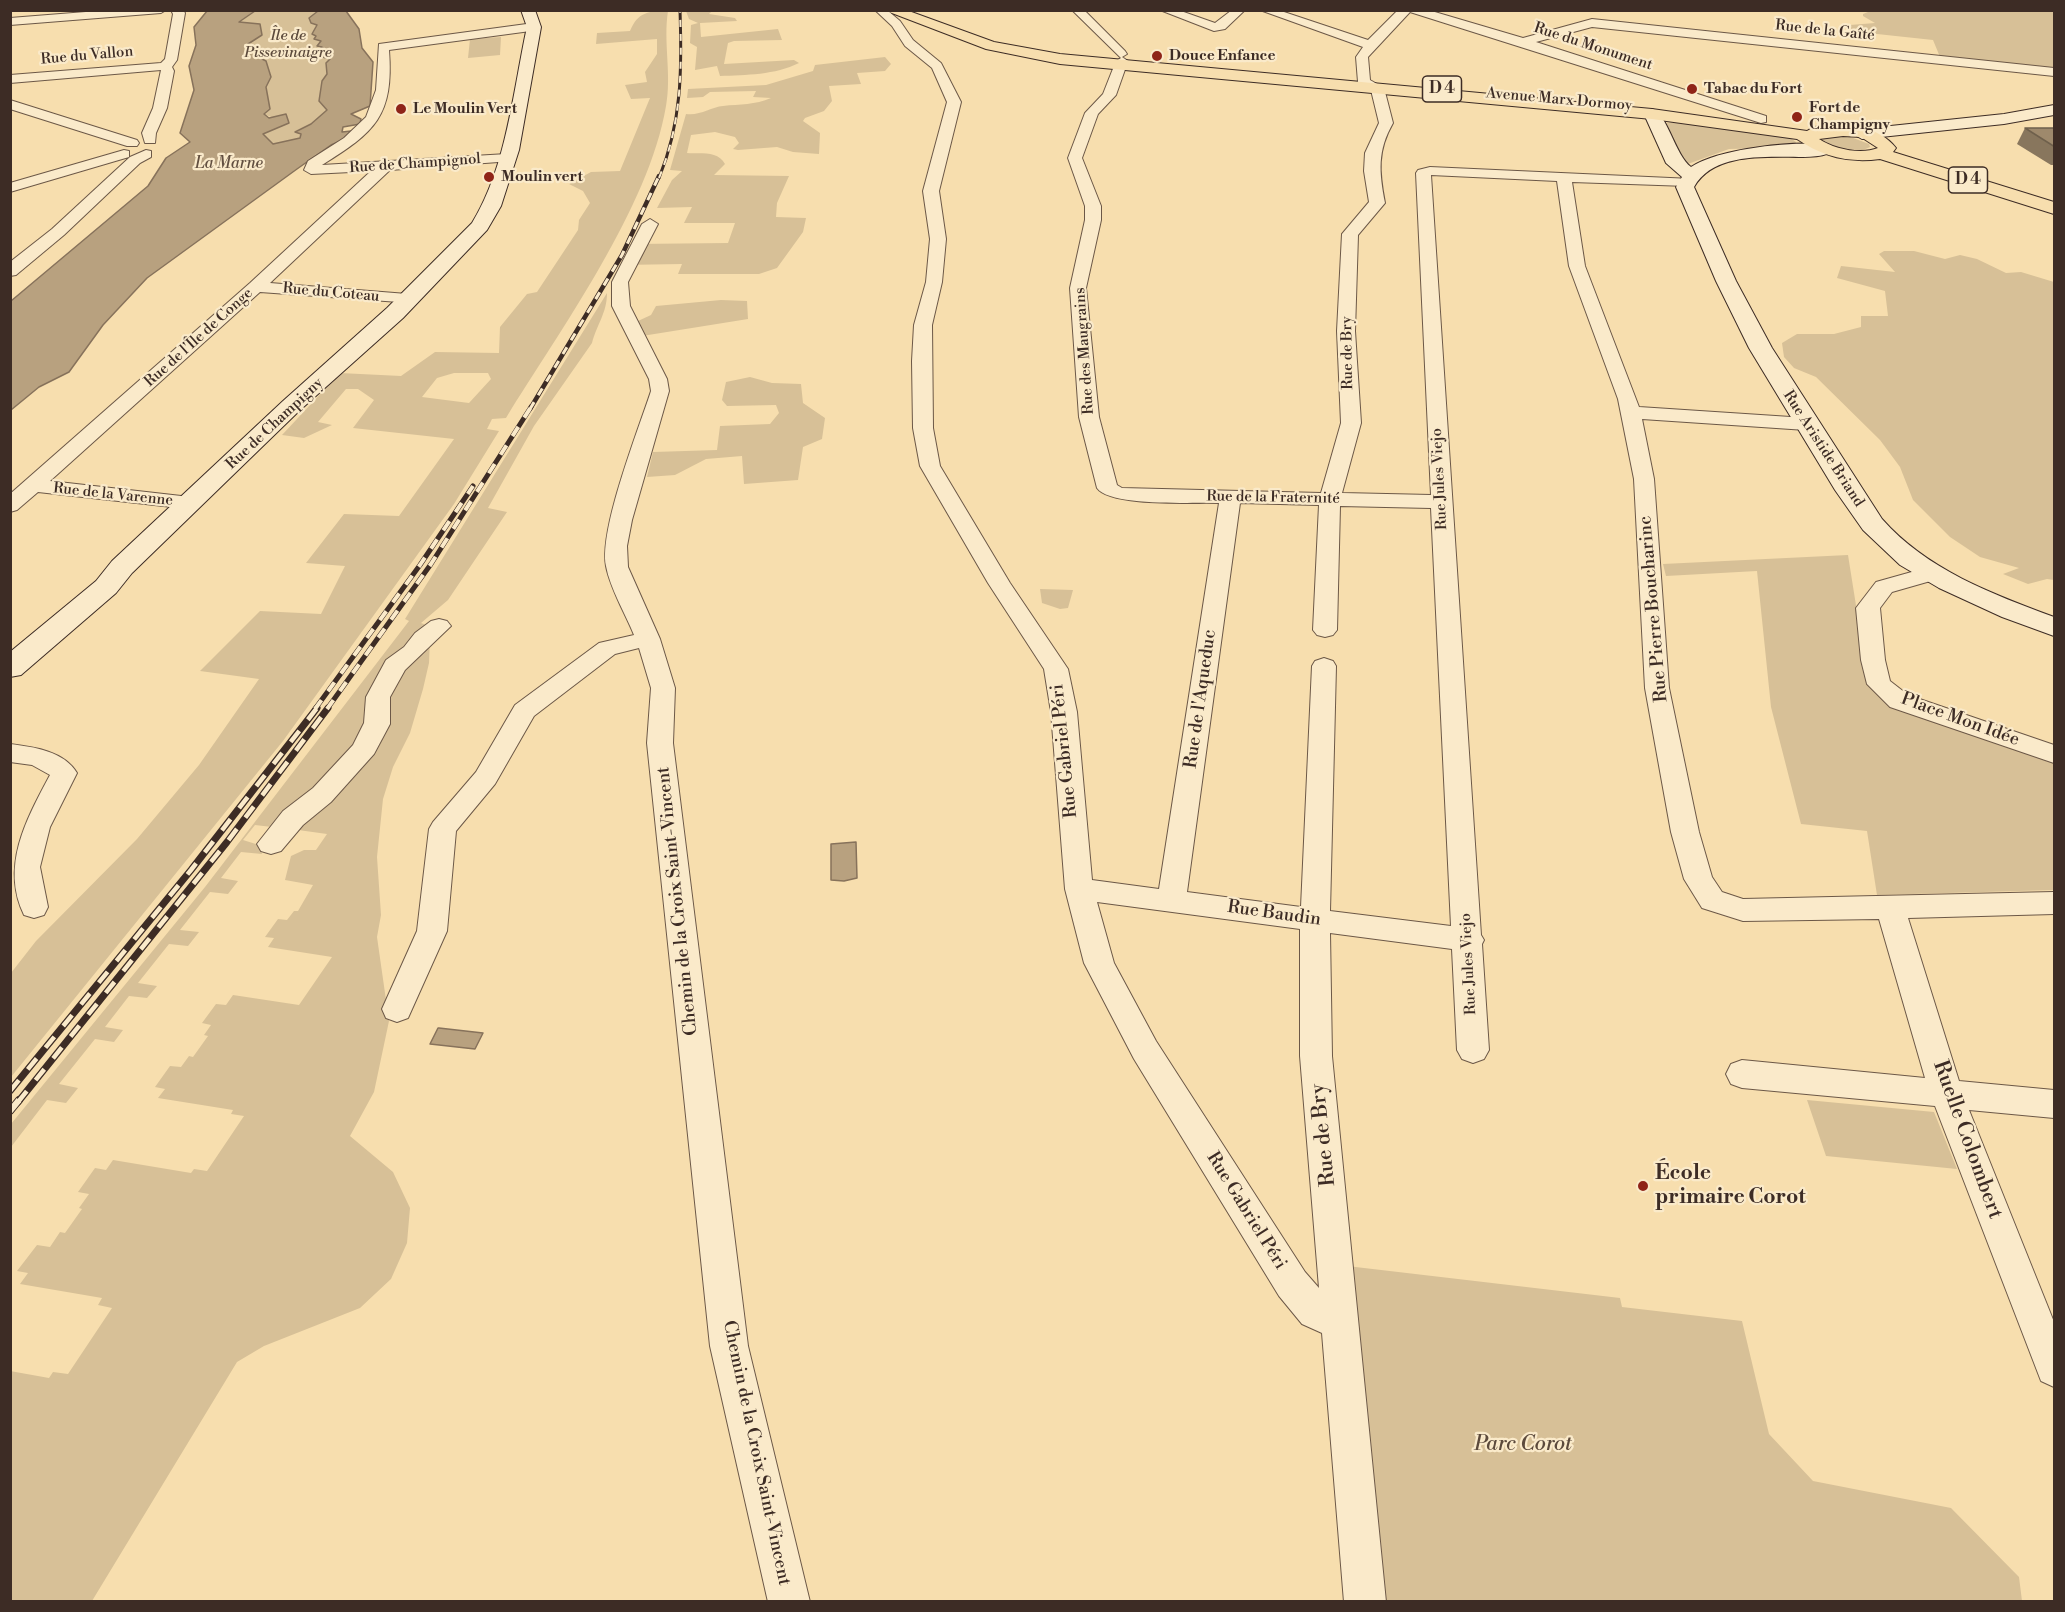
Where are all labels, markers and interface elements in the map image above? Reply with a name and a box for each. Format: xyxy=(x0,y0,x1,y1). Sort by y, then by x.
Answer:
street label: Rue de la Gaîté xyxy=(1774,17,1876,45)
street label: Rue du Monument xyxy=(1531,19,1655,75)
park label: Île de Pissevinaigre xyxy=(244,27,332,62)
street label: Rue du Vallon xyxy=(40,43,134,69)
place label: Douce Enfance xyxy=(1169,47,1275,65)
marker: Douce Enfance xyxy=(1150,49,1164,63)
road number: D 4 xyxy=(1422,76,1462,102)
place label: Tabac du Fort xyxy=(1704,80,1802,98)
marker: Tabac du Fort xyxy=(1685,82,1699,96)
street label: Avenue Marx Dormoy xyxy=(1485,85,1633,115)
place label: Fort de Champigny xyxy=(1809,99,1890,134)
place label: Le Moulin Vert xyxy=(413,100,517,118)
marker: Le Moulin Vert xyxy=(394,102,408,116)
marker: Fort de Champigny xyxy=(1790,110,1804,124)
street label: Rue de Champignol xyxy=(349,150,481,178)
water label: La Marne xyxy=(195,154,263,174)
road number: D 4 xyxy=(1948,167,1988,193)
place label: Moulin vert xyxy=(501,168,583,186)
marker: Moulin vert xyxy=(482,170,496,184)
street label: Rue du Coteau xyxy=(282,280,380,306)
street label: Rue de l'Île de Conge xyxy=(141,285,257,391)
street label: Rue des Maugrains xyxy=(1072,287,1098,415)
street label: Rue de Bry xyxy=(1338,316,1358,390)
street label: Rue de Champigny xyxy=(223,374,327,474)
street label: Rue Aristide Briand xyxy=(1779,387,1867,511)
street label: Rue Jules Viejo xyxy=(1428,428,1452,530)
street label: Rue de la Varenne xyxy=(52,480,174,510)
street label: Rue de la Fraternité xyxy=(1206,488,1340,508)
street label: Rue Pierre Boucharinc xyxy=(1635,515,1673,703)
street label: Rue de l'Aqueduc xyxy=(1181,628,1221,770)
street label: Rue Gabriel Péri xyxy=(1047,683,1083,819)
street label: Place Mon Idée xyxy=(1898,689,2022,751)
street label: Chemin de la Croix Saint-Vincent xyxy=(653,765,703,1037)
street label: Rue Baudin xyxy=(1226,897,1322,931)
street label: Rue Jules Viejo xyxy=(1457,913,1481,1015)
street label: Ruelle Colombert xyxy=(1927,1057,2007,1223)
street label: Rue de Bry xyxy=(1306,1082,1342,1188)
street label: Rue Gabriel Péri xyxy=(1201,1148,1291,1274)
place label: École primaire Corot xyxy=(1655,1161,1806,1211)
marker: École primaire Corot xyxy=(1636,1179,1650,1193)
street label: Chemin de la Croix Saint-Vincent xyxy=(717,1319,795,1587)
park label: Parc Corot xyxy=(1474,1432,1572,1458)

